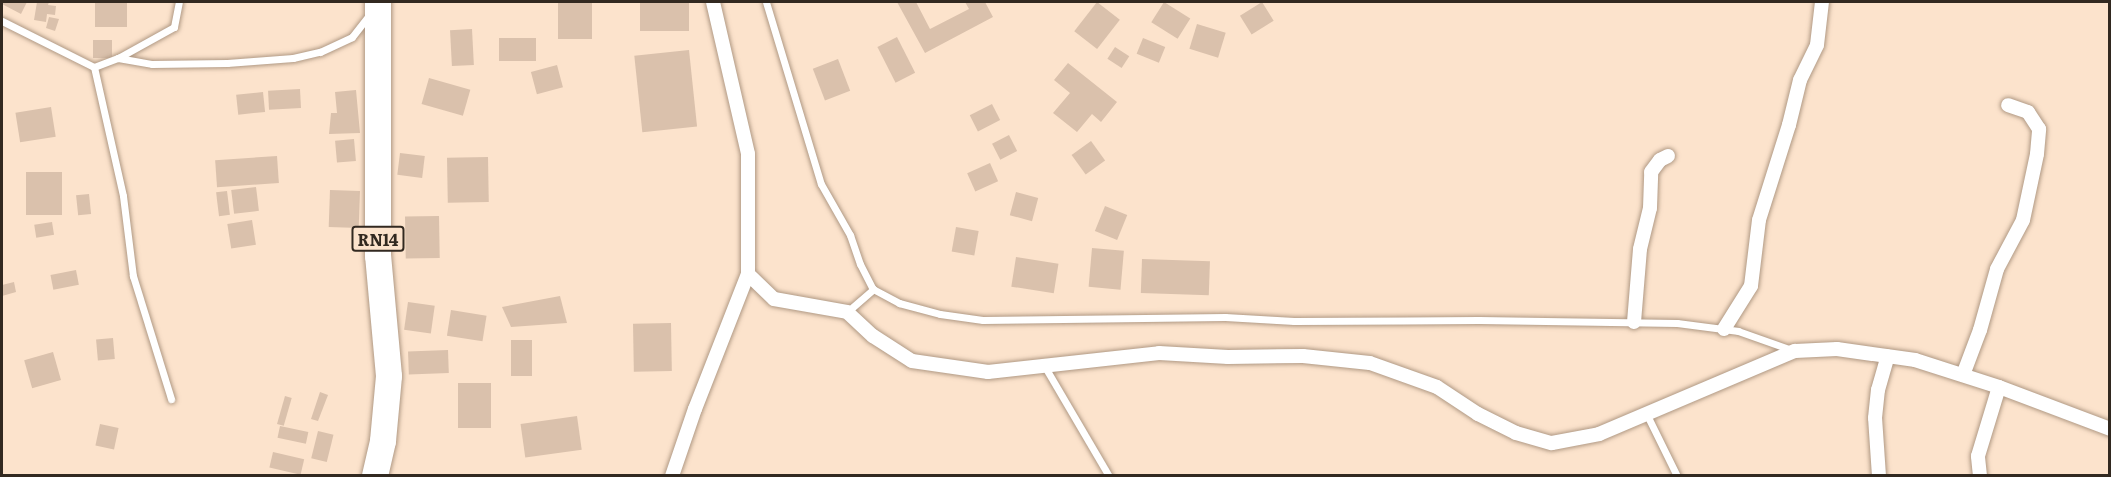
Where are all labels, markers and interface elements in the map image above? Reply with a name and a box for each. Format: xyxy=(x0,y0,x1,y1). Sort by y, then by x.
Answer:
road number: RN14 xyxy=(351,226,405,252)

